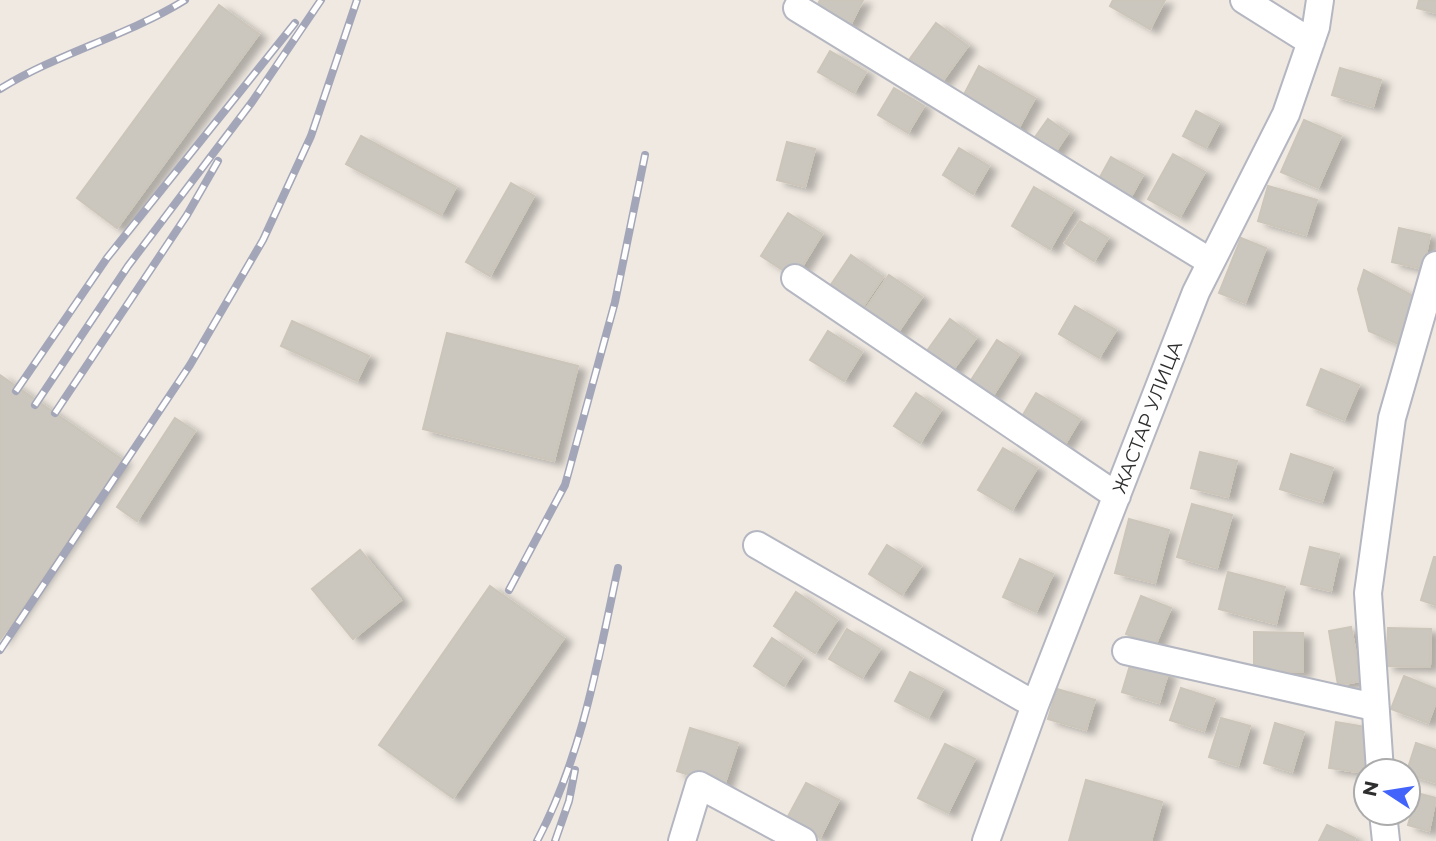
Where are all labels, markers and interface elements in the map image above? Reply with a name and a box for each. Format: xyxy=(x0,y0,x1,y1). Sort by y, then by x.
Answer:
street label: ЖАСТАР УЛИЦА xyxy=(1108,337,1187,497)
north arrow xyxy=(1352,757,1422,827)
text: N xyxy=(1358,779,1384,798)

